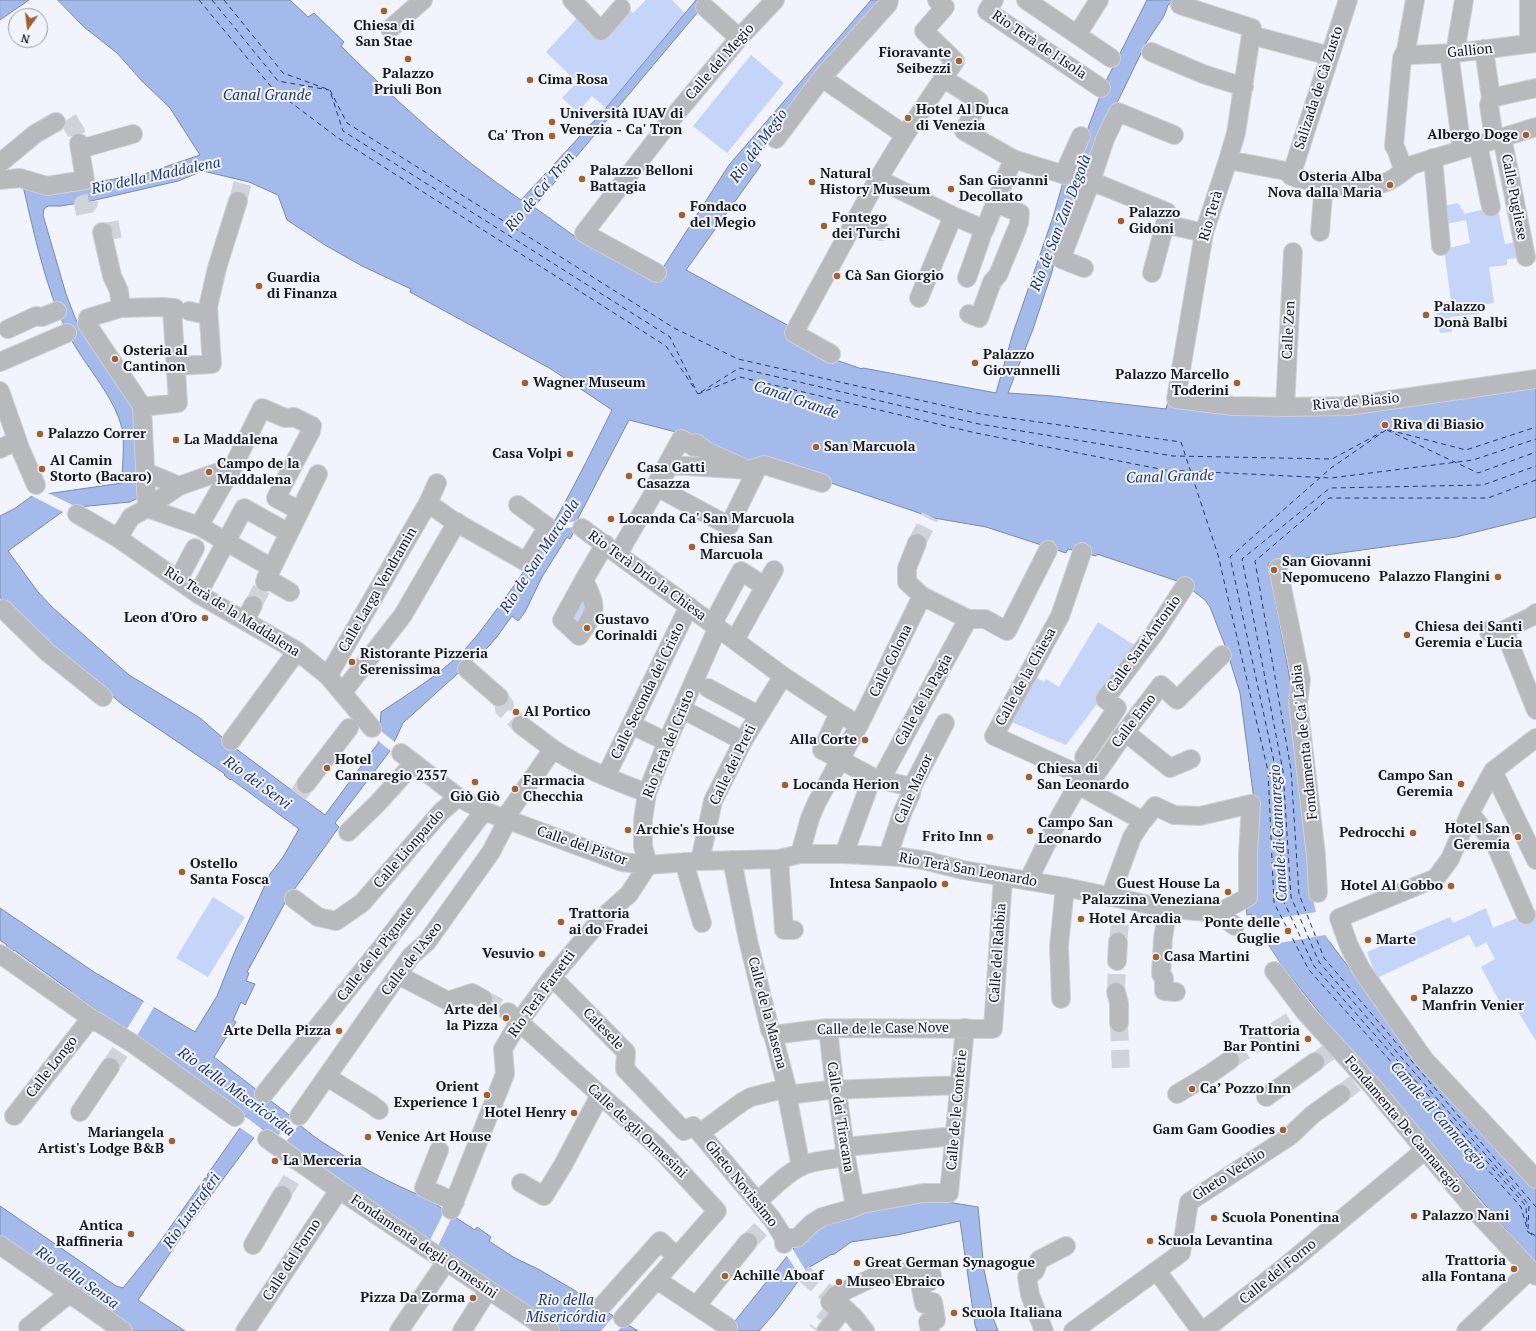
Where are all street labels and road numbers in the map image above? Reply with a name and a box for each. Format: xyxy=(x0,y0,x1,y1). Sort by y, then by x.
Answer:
street label: Rio Terà de l'Isola xyxy=(988,7,1090,83)
street label: Calle del Megio xyxy=(682,20,758,104)
street label: Salizada de Cà Zusto xyxy=(1291,24,1347,152)
street label: Gallion xyxy=(1447,40,1493,62)
street label: Calle Pugliese xyxy=(1497,153,1531,241)
street label: Rio Terà xyxy=(1196,189,1226,243)
street label: Calle Zen xyxy=(1279,300,1299,360)
street label: Riva de Biasio xyxy=(1312,390,1400,414)
street label: Calle Larga Vendramin xyxy=(335,525,421,655)
street label: Rio Terà Drio la Chiesa xyxy=(585,527,709,625)
street label: Rio Terà de la Maddalena xyxy=(161,563,303,661)
street label: Calle Sant'Antonio xyxy=(1103,592,1185,696)
street label: Calle Seconda del Cristo xyxy=(608,620,688,762)
street label: Calle Colona xyxy=(866,622,916,700)
street label: Calle de la Chiesa xyxy=(992,625,1060,729)
street label: Calle de la Pagia xyxy=(892,651,956,749)
street label: Fondamenta de Ca' Labia xyxy=(1288,663,1322,821)
street label: Rio Terà del Cristo xyxy=(640,688,698,800)
street label: Calle Emo xyxy=(1108,691,1160,751)
street label: Calle dei Preti xyxy=(706,722,760,808)
street label: Calle Mazor xyxy=(891,752,937,826)
street label: Calle Lionpardo xyxy=(370,806,448,892)
street label: Calle del Pistor xyxy=(535,823,629,869)
street label: Rio Terà San Leonardo xyxy=(898,850,1038,890)
street label: Calle de le Pignate xyxy=(334,903,418,1005)
street label: Calle del Rabbia xyxy=(986,903,1010,1003)
street label: Calle de l'Aseo xyxy=(378,919,446,999)
street label: Rio Terà Farsetti xyxy=(505,948,579,1040)
street label: Calle de la Masena xyxy=(744,955,790,1071)
street label: Calesele xyxy=(579,1005,627,1053)
street label: Calle de le Case Nove xyxy=(817,1019,949,1039)
street label: Calle Longo xyxy=(23,1033,81,1101)
street label: Calle de le Conterie xyxy=(943,1049,971,1171)
street label: Fondamenta De Cannaregio xyxy=(1341,1053,1465,1197)
street label: Calle dei Tiracana xyxy=(823,1061,857,1173)
street label: Calle de gli Ormesini xyxy=(584,1081,690,1181)
street label: Gheto Novissimo xyxy=(701,1137,781,1231)
street label: Gheto Vechio xyxy=(1190,1145,1268,1205)
street label: Fondamenta degli Ormesini xyxy=(347,1192,501,1302)
street label: Calle del Forno xyxy=(259,1216,325,1304)
street label: Calle del Forno xyxy=(1236,1236,1320,1308)

